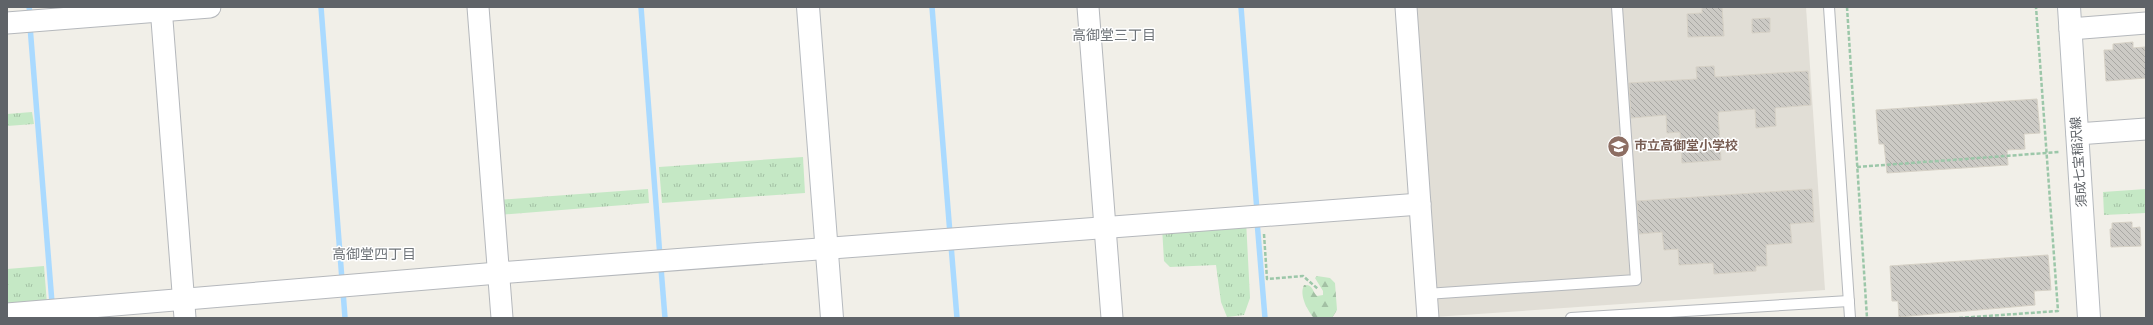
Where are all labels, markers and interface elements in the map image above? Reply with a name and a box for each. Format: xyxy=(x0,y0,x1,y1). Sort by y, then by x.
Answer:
district label: 高御堂三丁目 xyxy=(1072,27,1156,44)
street label: 須成七宝稲沢線 xyxy=(2068,116,2090,208)
school or university icon: 市立高御堂小学校 xyxy=(1606,133,1632,159)
place label: 市立高御堂小学校 xyxy=(1634,138,1738,154)
district label: 高御堂四丁目 xyxy=(332,246,416,263)

